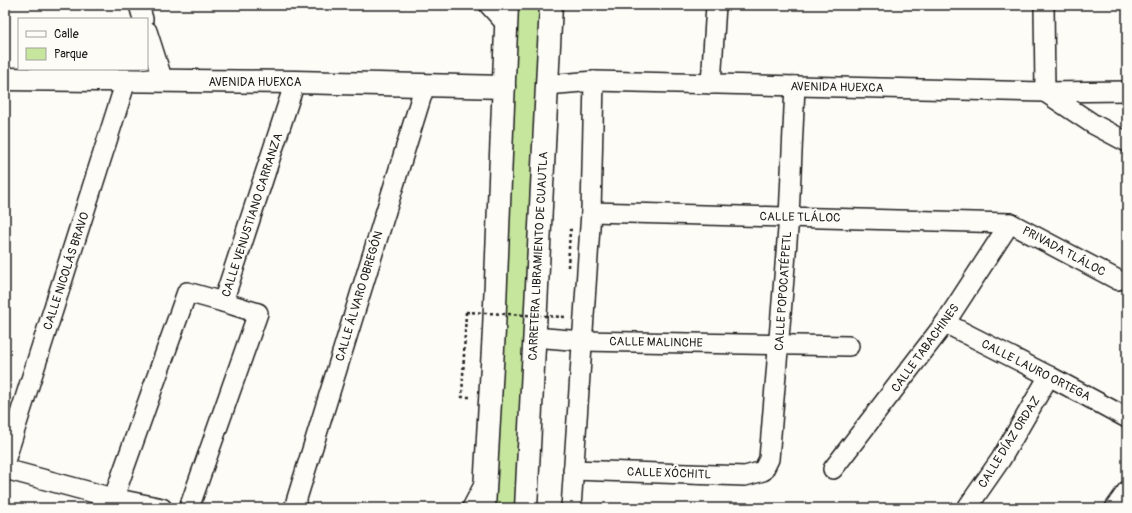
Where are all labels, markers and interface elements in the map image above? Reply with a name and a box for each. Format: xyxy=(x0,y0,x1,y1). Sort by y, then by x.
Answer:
legend xyxy=(18,18,148,70)
text: Calle xyxy=(54,27,79,42)
text: Parque xyxy=(54,47,88,62)
street label: AVENIDA HUEXCA xyxy=(208,75,302,90)
street label: AVENIDA HUEXCA xyxy=(790,79,884,96)
street label: CALLE VENUSTIANO CARRANZA xyxy=(219,131,286,299)
street label: CARRETERA LIBRAMIENTO DE CUAUTLA xyxy=(526,151,551,361)
street label: CALLE TLÁLOC xyxy=(759,208,841,226)
street label: CALLE NICOLÁS BRAVO xyxy=(39,210,93,332)
street label: PRIVADA TLÁLOC xyxy=(1020,222,1108,280)
street label: CALLE ÁLVARO OBREGÓN xyxy=(332,229,386,363)
street label: CALLE POPOCATÉPETL xyxy=(771,230,795,351)
street label: CALLE TABACHINES xyxy=(888,301,963,395)
street label: CALLE MALINCHE xyxy=(609,334,703,351)
street label: CALLE LAURO ORTEGA xyxy=(979,336,1093,405)
street label: CALLE DÍAZ ORDAZ xyxy=(974,393,1044,491)
street label: CALLE XÓCHITL xyxy=(627,464,712,482)

